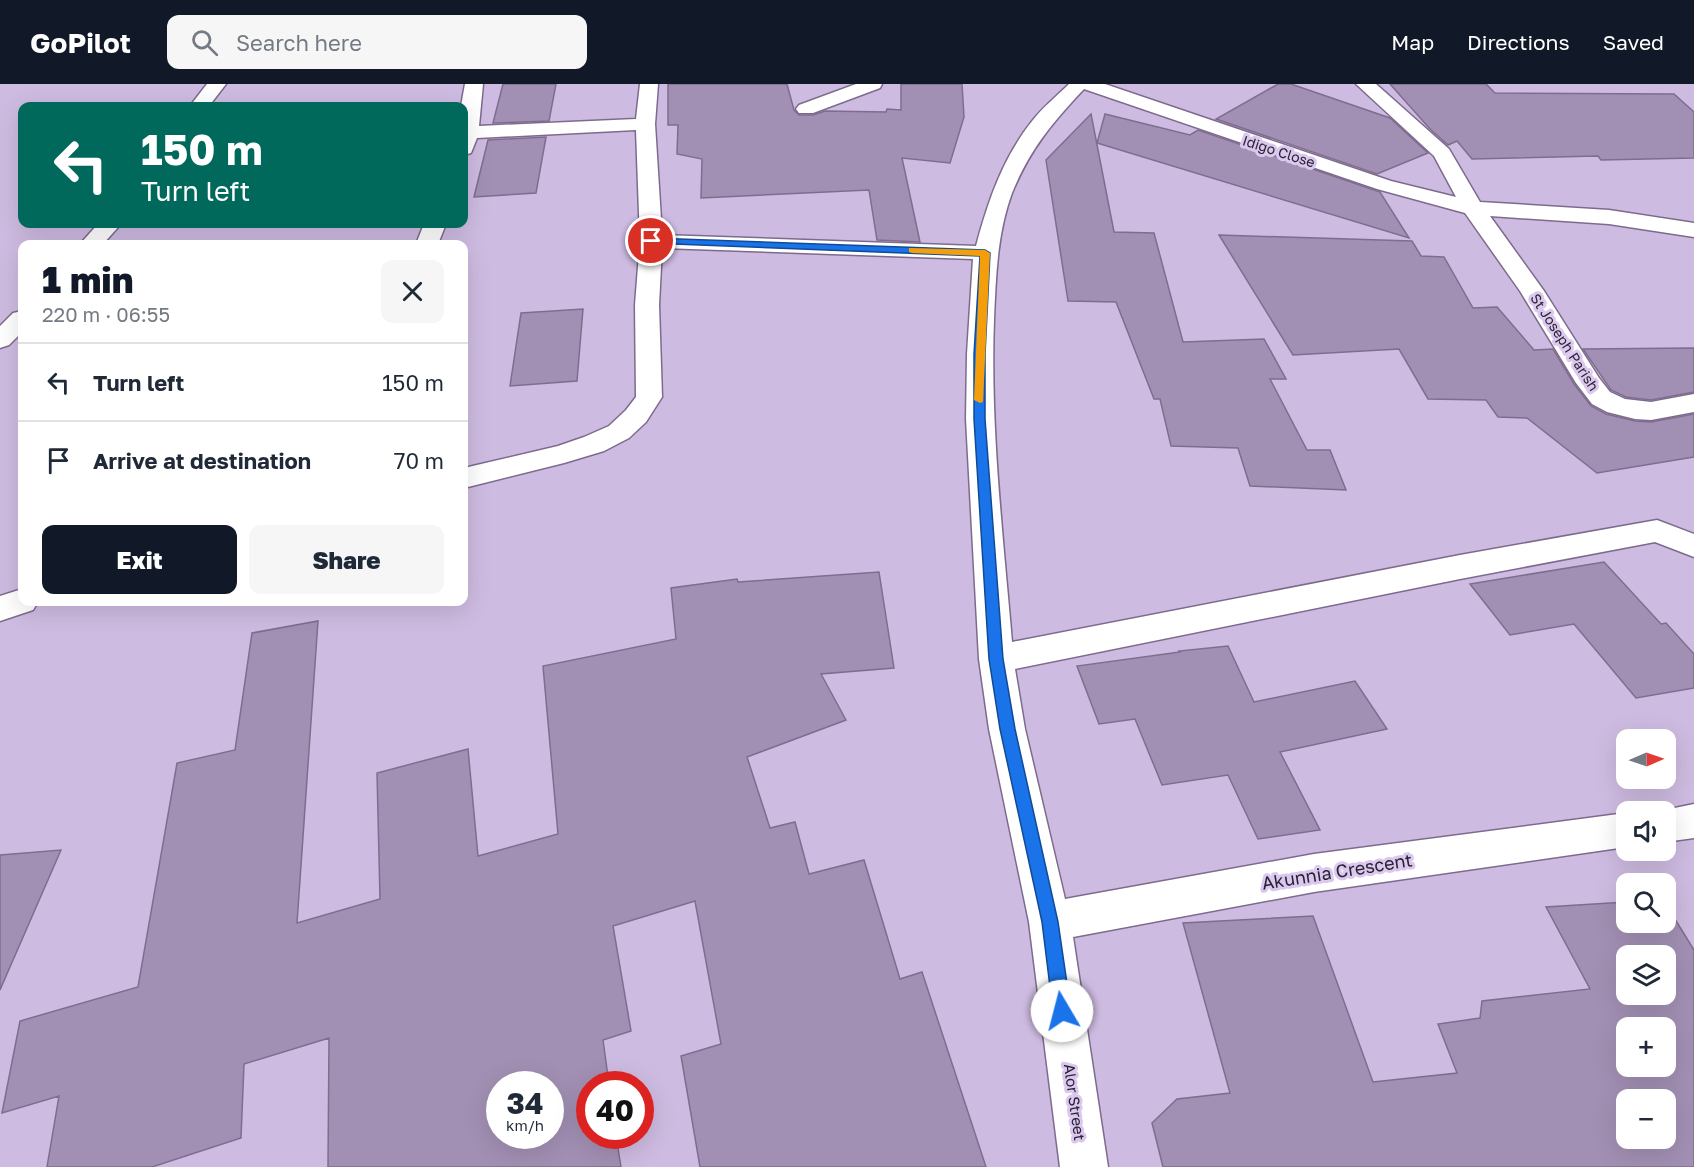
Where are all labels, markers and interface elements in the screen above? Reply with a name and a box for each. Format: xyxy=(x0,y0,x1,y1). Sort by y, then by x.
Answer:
search box xyxy=(167,15,587,69)
text: GoPilot xyxy=(30,26,131,59)
icon: search xyxy=(188,26,221,59)
text: Search here xyxy=(236,29,362,56)
text: Map xyxy=(1391,29,1434,55)
text: Directions xyxy=(1467,29,1570,55)
text: Saved xyxy=(1603,29,1664,55)
text: 150 m xyxy=(141,124,263,174)
icon: left xyxy=(42,126,120,204)
street label: Idigo Close xyxy=(1241,131,1317,171)
text: Turn left xyxy=(141,175,250,207)
pin xyxy=(625,215,676,266)
icon: arrive xyxy=(634,224,667,257)
text: 1 min xyxy=(42,258,133,301)
button: close xyxy=(381,260,444,323)
street label: St Joseph Parish xyxy=(1527,290,1603,394)
text: 220 m · 06:55 xyxy=(42,302,170,326)
icon: left xyxy=(42,366,75,399)
text: Turn left xyxy=(93,369,184,396)
text: 150 m xyxy=(382,369,444,396)
icon: arrive xyxy=(42,444,75,477)
text: Arrive at destination xyxy=(93,447,311,474)
text: 70 m xyxy=(394,447,444,474)
button: Exit xyxy=(42,525,237,594)
button: Share xyxy=(249,525,444,594)
north arrow xyxy=(1616,729,1676,789)
map controls xyxy=(1616,729,1676,1149)
button: sound xyxy=(1616,801,1676,861)
street label: Akunnia Crescent xyxy=(1260,848,1414,894)
button: search xyxy=(1616,873,1676,933)
button: layers xyxy=(1616,945,1676,1005)
position arrow xyxy=(1030,979,1094,1043)
button: + xyxy=(1616,1017,1676,1077)
street label: Alor Street xyxy=(1061,1062,1089,1142)
speed limit sign: 40 xyxy=(576,1071,654,1149)
text: 34 xyxy=(506,1085,544,1121)
button: − xyxy=(1616,1089,1676,1149)
text: km/h xyxy=(506,1116,544,1134)

